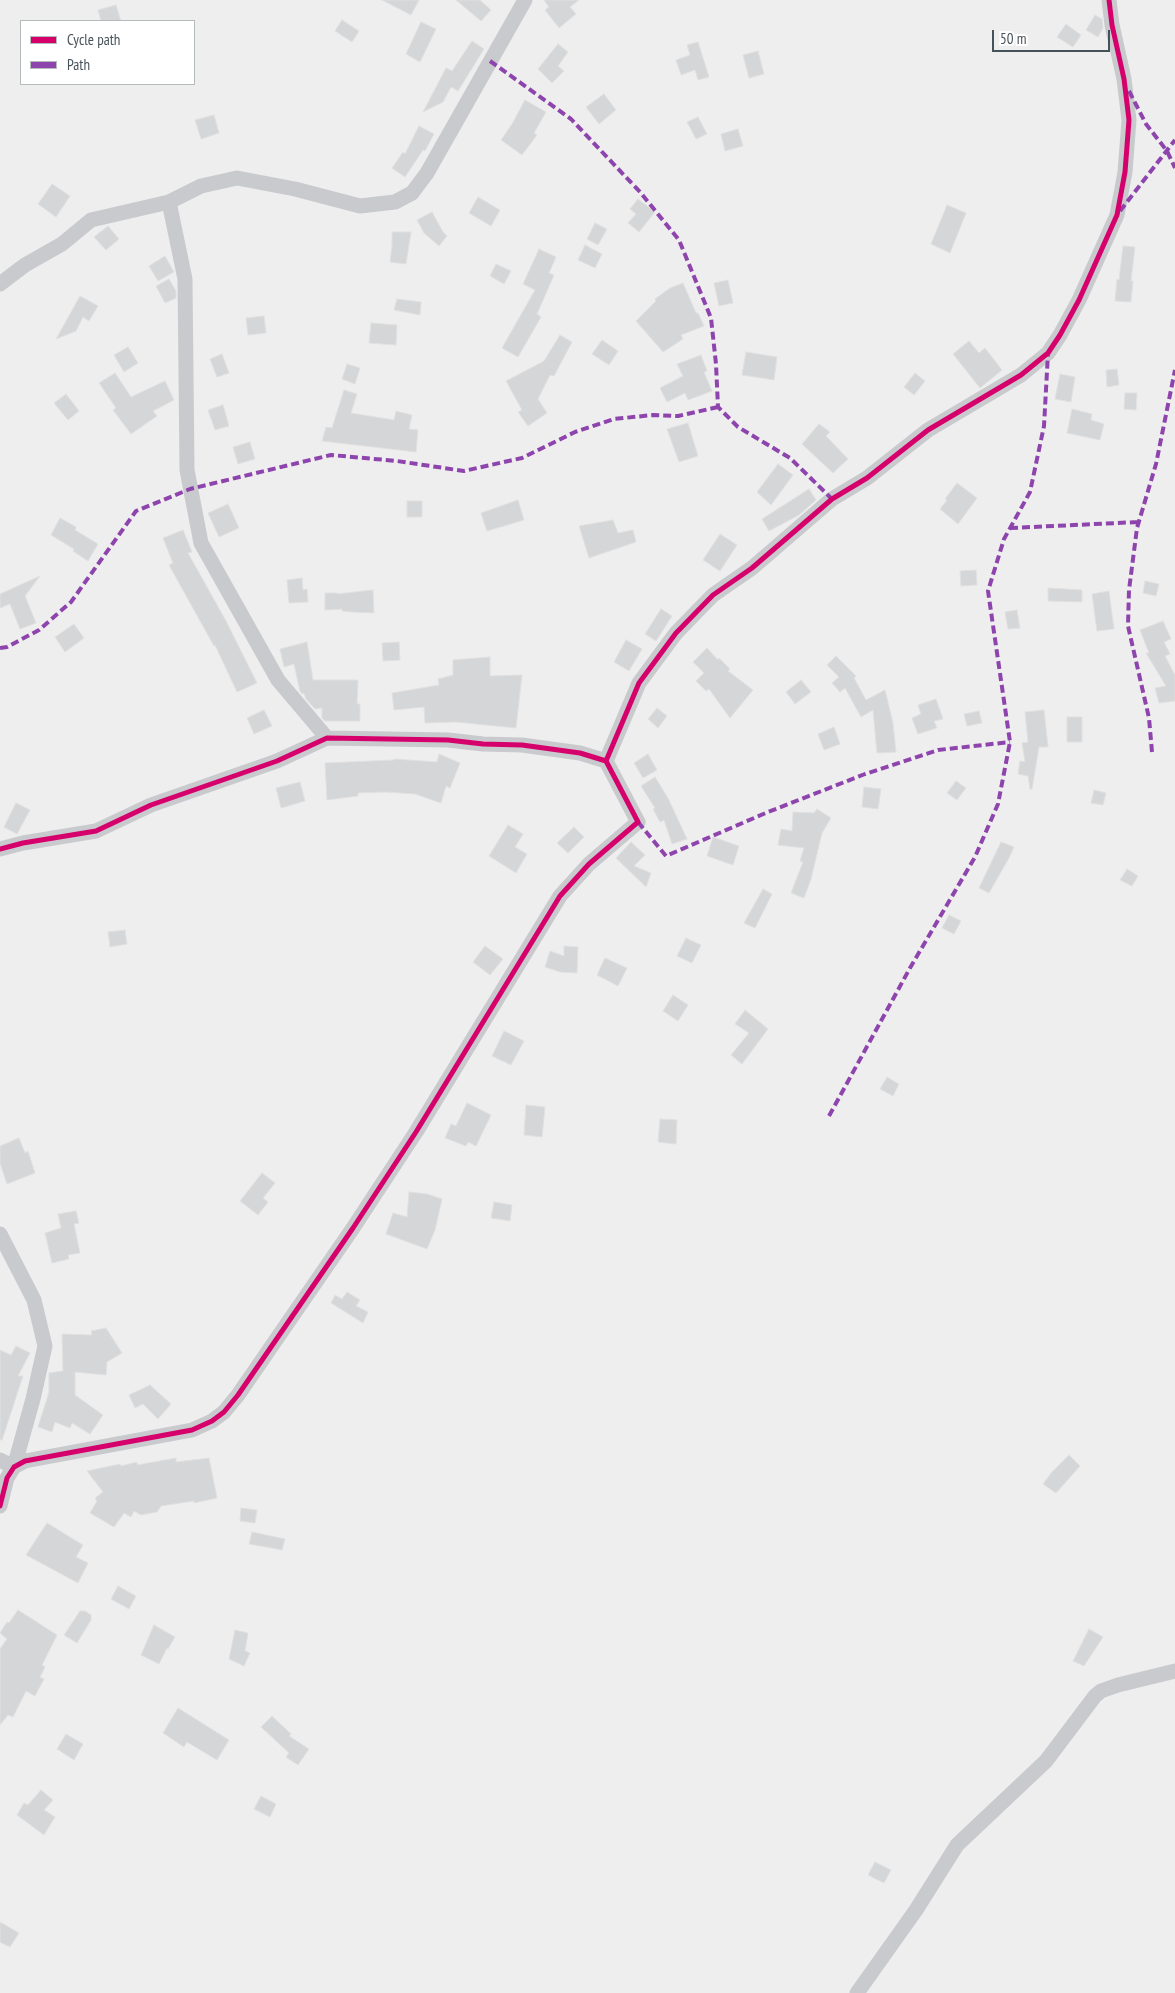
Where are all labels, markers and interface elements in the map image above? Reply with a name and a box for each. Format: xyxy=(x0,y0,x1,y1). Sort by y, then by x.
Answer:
legend xyxy=(20,20,195,85)
scale bar xyxy=(995,20,1112,52)
text: 50 m xyxy=(1000,29,1026,48)
text: Cycle path xyxy=(67,30,120,49)
text: Path xyxy=(67,55,90,74)

